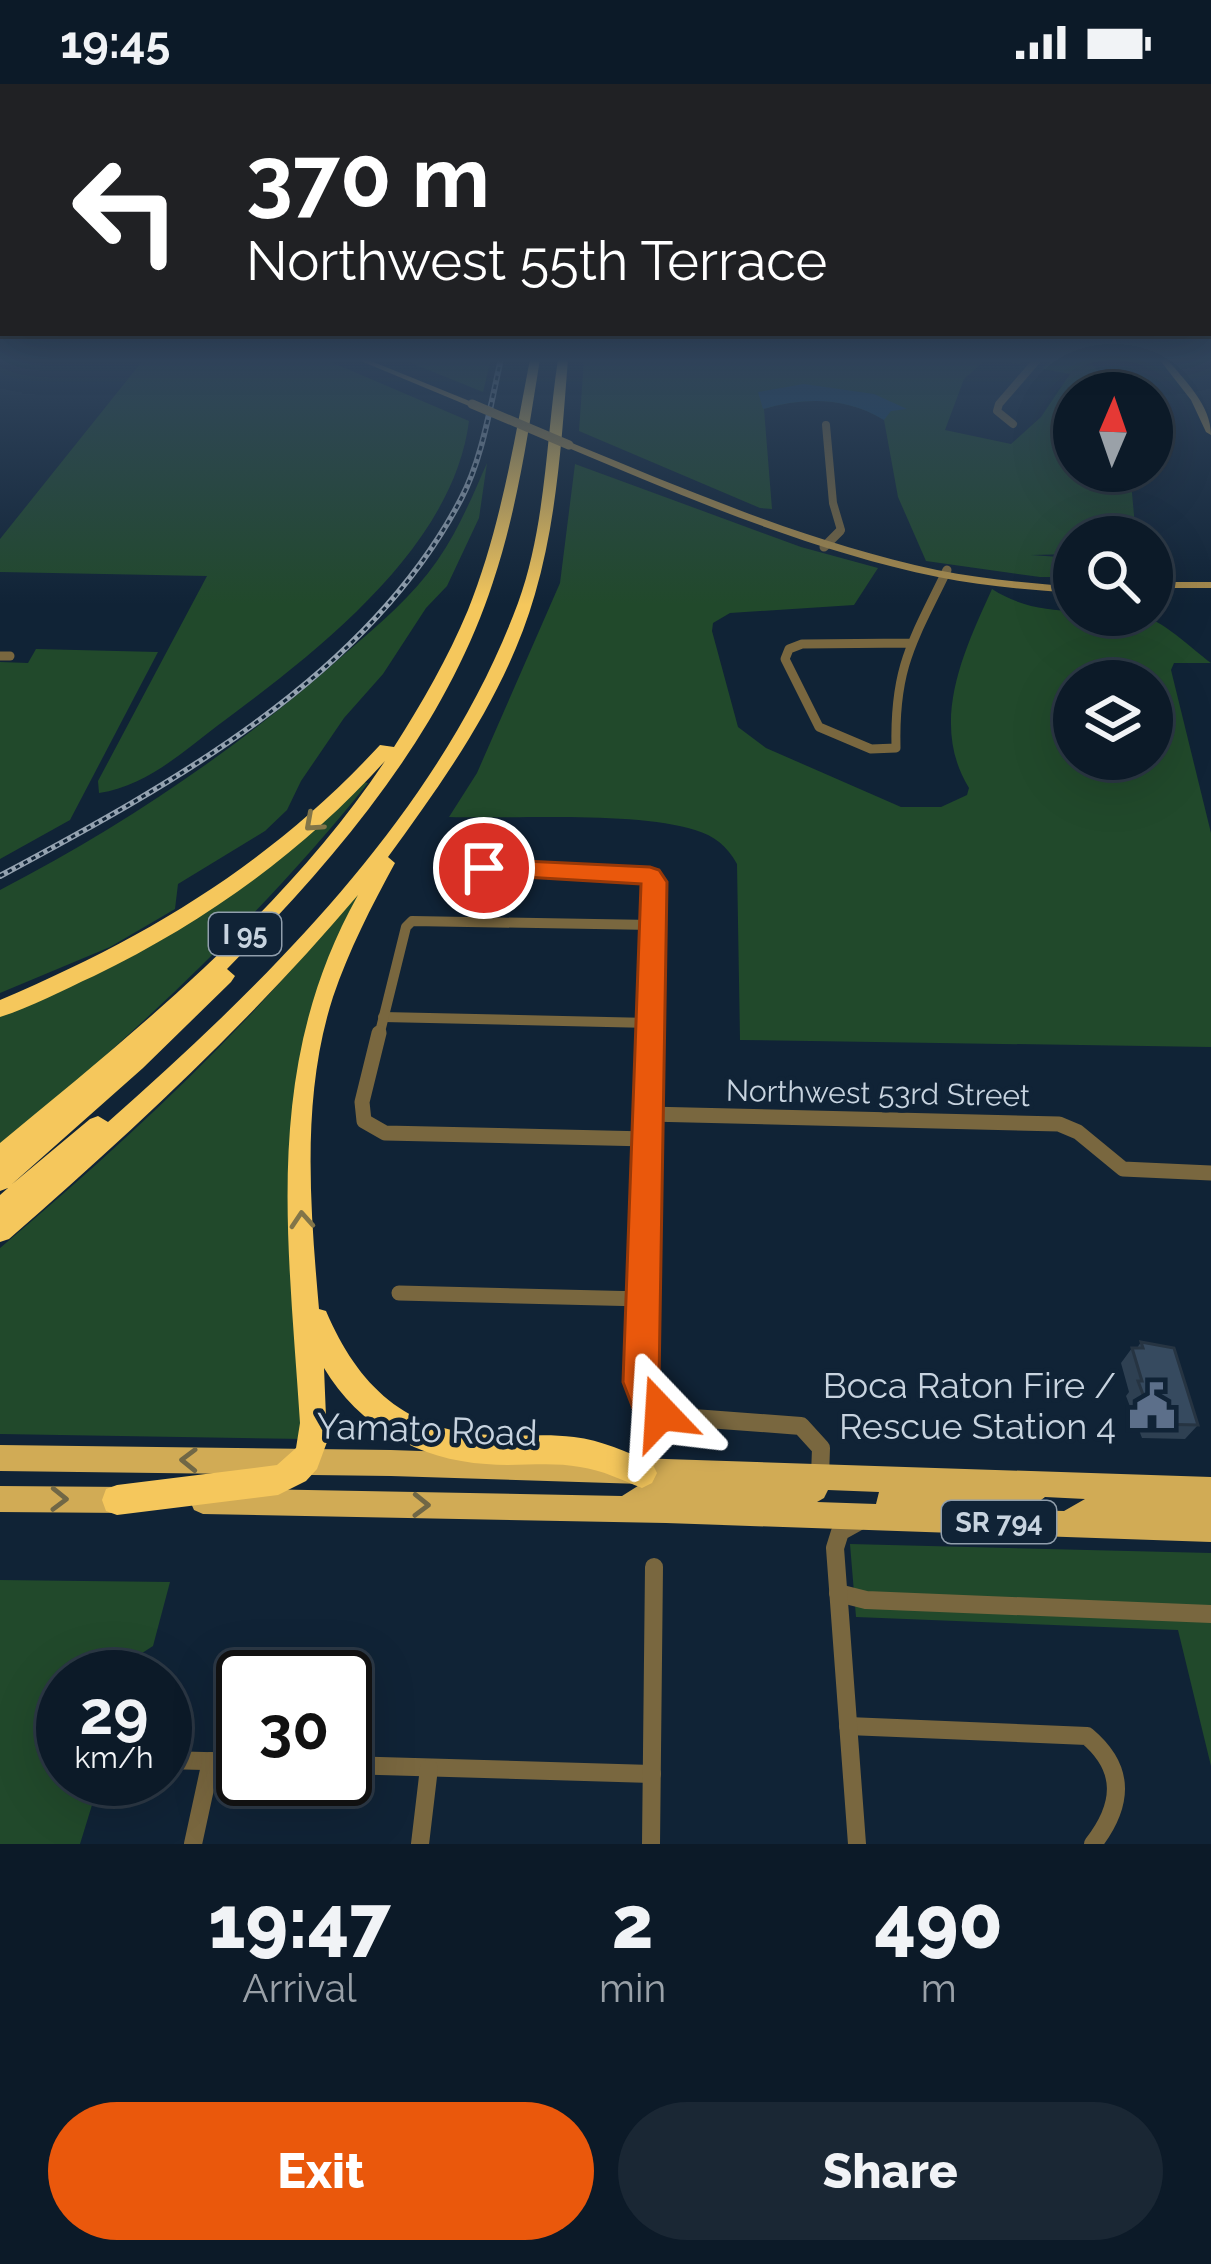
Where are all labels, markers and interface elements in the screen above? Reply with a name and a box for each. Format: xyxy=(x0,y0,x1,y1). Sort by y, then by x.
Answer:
text: 19:45 xyxy=(60,16,170,69)
text: 370 m xyxy=(246,128,490,227)
icon: left xyxy=(48,132,204,288)
text: Northwest 55th Terrace xyxy=(246,229,827,293)
north arrow xyxy=(1053,372,1173,492)
map controls xyxy=(1053,372,1173,780)
button: search xyxy=(1053,516,1173,636)
button: layers xyxy=(1053,660,1173,780)
one-way arrow xyxy=(306,809,327,830)
pin xyxy=(433,817,535,919)
icon: arrive xyxy=(451,835,517,901)
road number: I 95 xyxy=(209,913,281,955)
street label: Northwest 53rd Street xyxy=(726,1073,1030,1113)
one-way arrow xyxy=(290,1210,316,1229)
position arrow xyxy=(598,1350,724,1476)
place label: Boca Raton Fire / Rescue Station 4 xyxy=(823,1364,1116,1447)
public building icon: Boca Raton Fire / Rescue Station 4 xyxy=(1127,1381,1177,1431)
street label: Yamato Road xyxy=(316,1404,538,1454)
one-way arrow xyxy=(179,1447,197,1473)
one-way arrow xyxy=(51,1486,69,1512)
one-way arrow xyxy=(412,1492,431,1518)
road number: SR 794 xyxy=(942,1501,1056,1543)
speed limit sign: 30 xyxy=(216,1650,372,1806)
text: 29 xyxy=(79,1678,149,1748)
text: km/h xyxy=(74,1740,154,1775)
text: 19:47 xyxy=(208,1880,391,1965)
text: 2 xyxy=(612,1880,654,1965)
text: 490 xyxy=(874,1880,1003,1965)
text: Arrival xyxy=(242,1965,357,2011)
text: min xyxy=(599,1965,666,2011)
text: m xyxy=(921,1965,957,2011)
button: Exit xyxy=(48,2102,594,2240)
button: Share xyxy=(618,2102,1163,2240)

